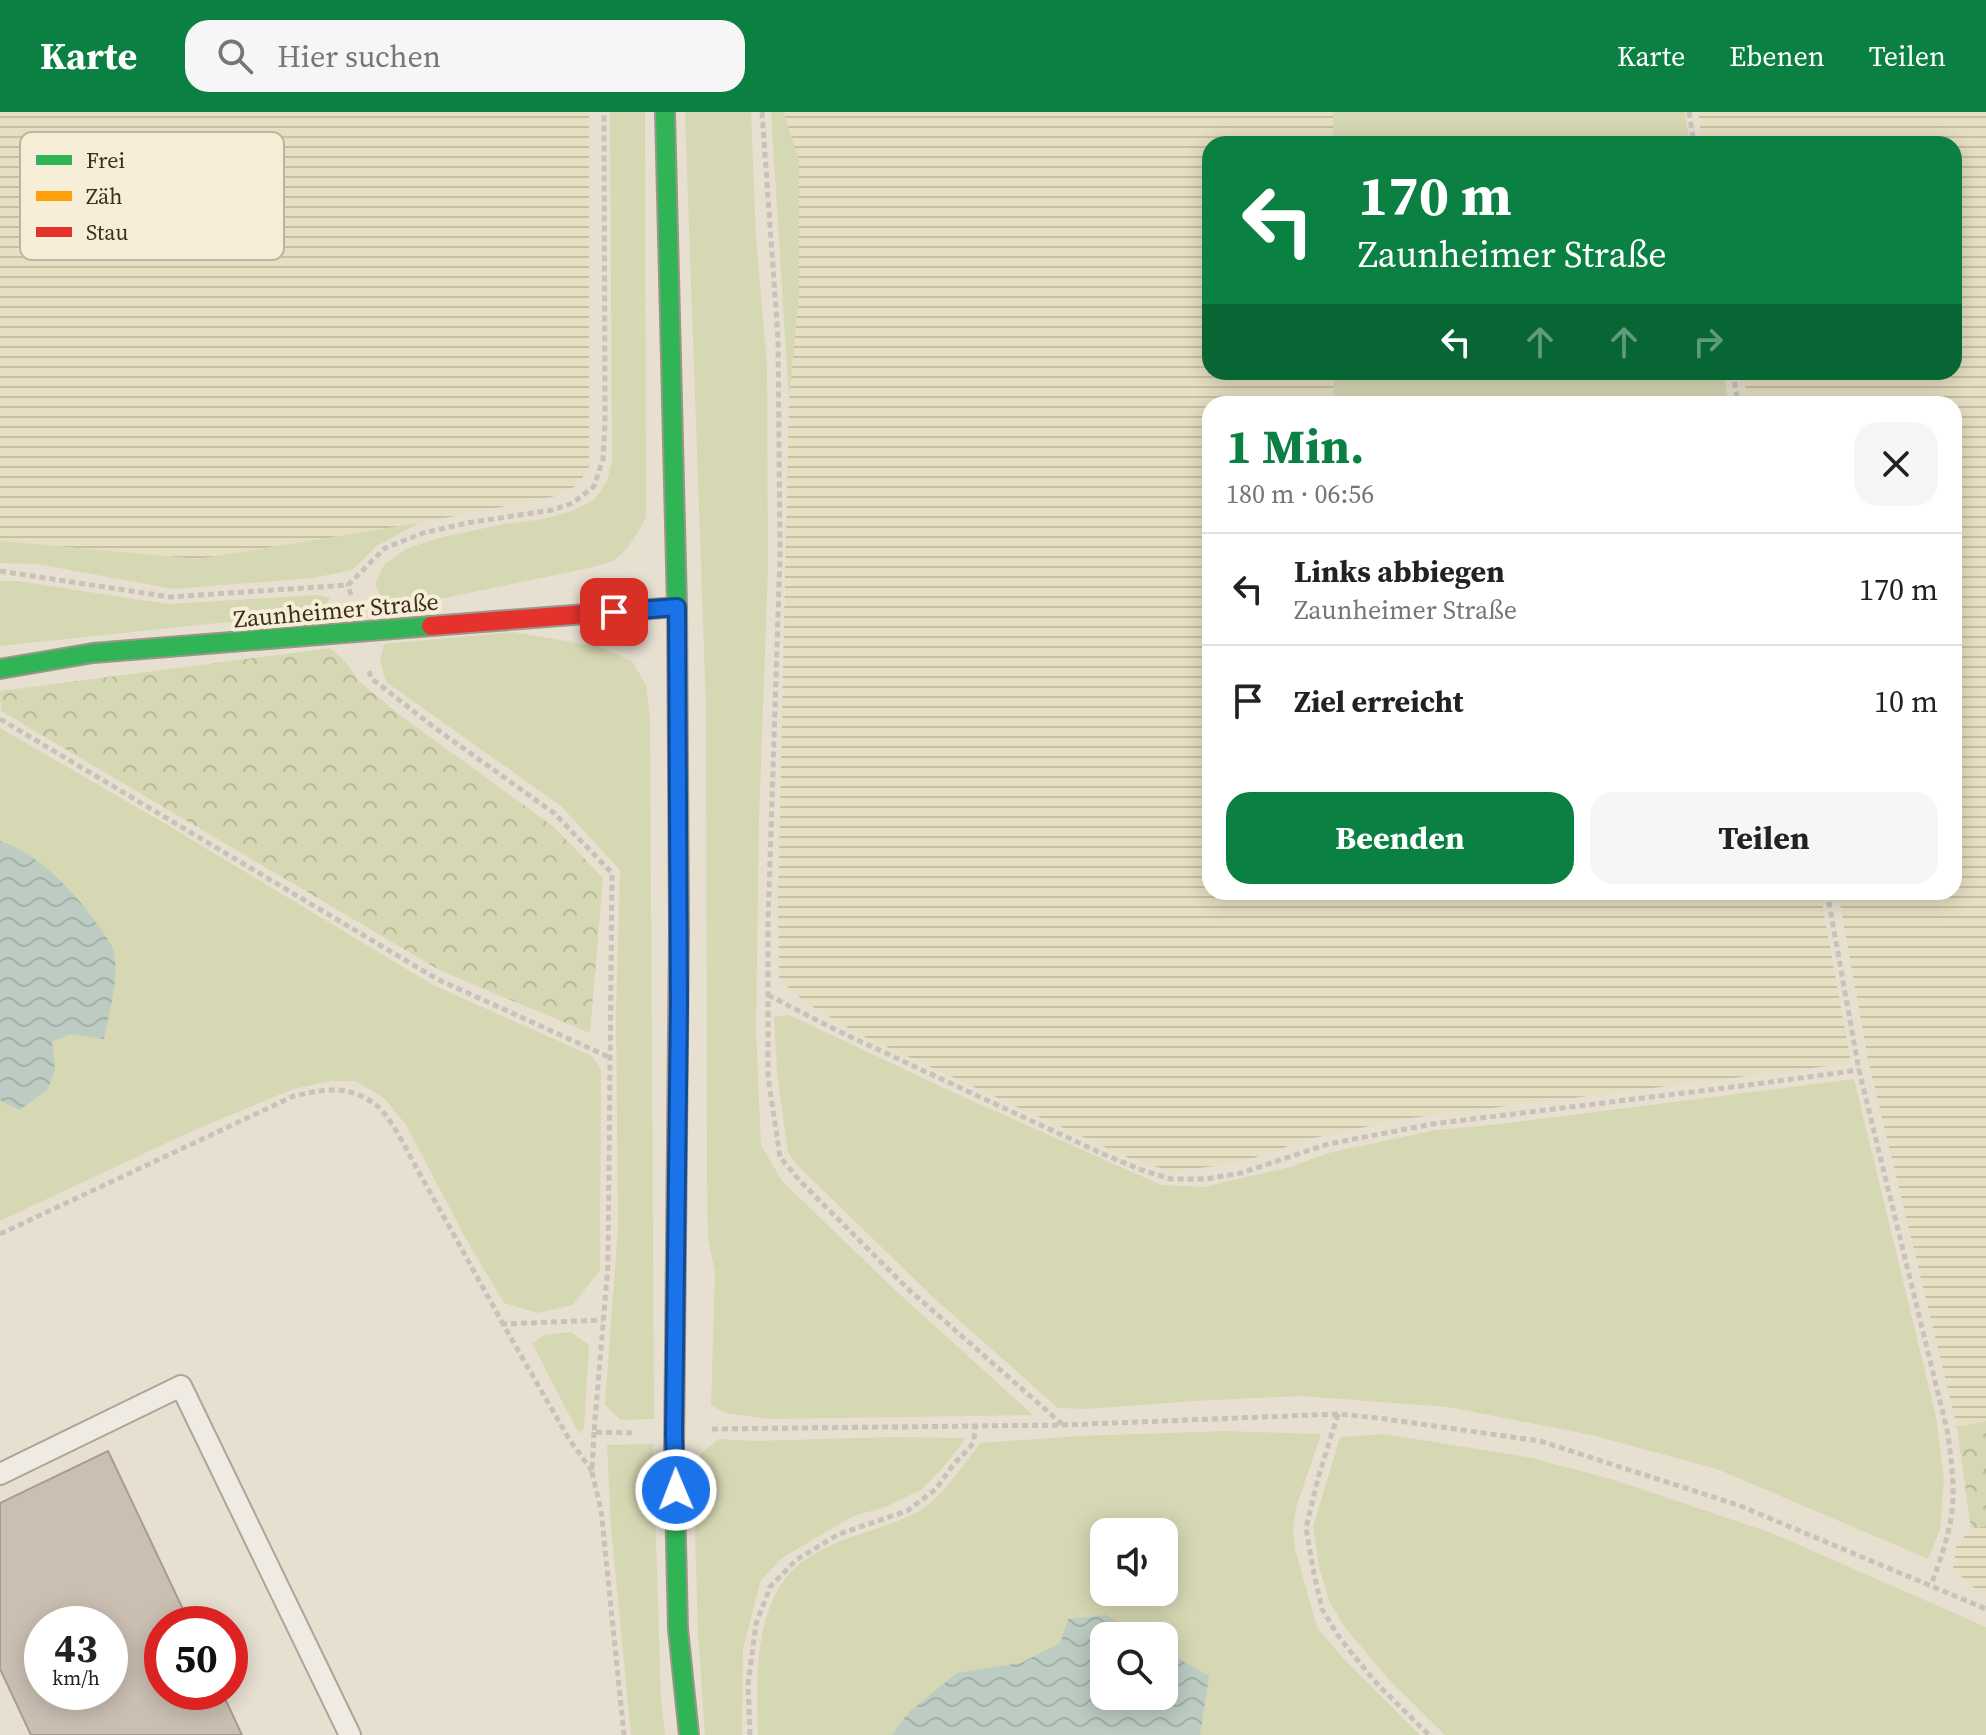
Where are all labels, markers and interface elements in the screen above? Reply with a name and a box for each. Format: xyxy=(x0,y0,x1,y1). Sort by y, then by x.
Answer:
search box xyxy=(185,20,745,92)
text: Karte xyxy=(40,30,137,82)
icon: search xyxy=(213,34,257,78)
text: Hier suchen xyxy=(277,36,441,77)
text: Karte xyxy=(1617,37,1685,75)
text: Ebenen xyxy=(1729,37,1825,75)
text: Teilen xyxy=(1869,37,1946,75)
legend xyxy=(20,132,284,260)
text: Frei xyxy=(86,145,125,175)
text: 170 m xyxy=(1358,157,1512,234)
icon: left xyxy=(1226,168,1330,272)
text: Zäh xyxy=(86,181,123,211)
text: Stau xyxy=(86,217,128,247)
text: Zaunheimer Straße xyxy=(1358,230,1667,279)
icon: left xyxy=(1434,320,1478,364)
icon: ahead xyxy=(1518,320,1562,364)
icon: ahead xyxy=(1602,320,1646,364)
icon: right xyxy=(1686,320,1730,364)
text: 1 Min. xyxy=(1226,413,1364,479)
button: close xyxy=(1854,422,1938,506)
text: 180 m · 06:56 xyxy=(1226,476,1374,512)
text: Links abbiegen xyxy=(1294,551,1505,592)
icon: left xyxy=(1226,567,1270,611)
text: 170 m xyxy=(1859,569,1938,610)
pin xyxy=(580,578,648,646)
street label: Zaunheimer Straße xyxy=(232,585,440,635)
icon: arrive xyxy=(592,590,636,634)
text: Zaunheimer Straße xyxy=(1294,592,1517,628)
icon: arrive xyxy=(1226,679,1270,723)
text: Ziel erreicht xyxy=(1294,681,1463,722)
text: 10 m xyxy=(1874,681,1938,722)
button: Beenden xyxy=(1226,792,1574,884)
button: Teilen xyxy=(1590,792,1938,884)
position arrow xyxy=(634,1448,718,1532)
map controls xyxy=(1090,1518,1178,1710)
button: sound xyxy=(1090,1518,1178,1606)
speed limit sign: 50 xyxy=(144,1606,248,1710)
text: 43 xyxy=(54,1621,98,1675)
button: search xyxy=(1090,1622,1178,1710)
text: km/h xyxy=(52,1664,100,1692)

